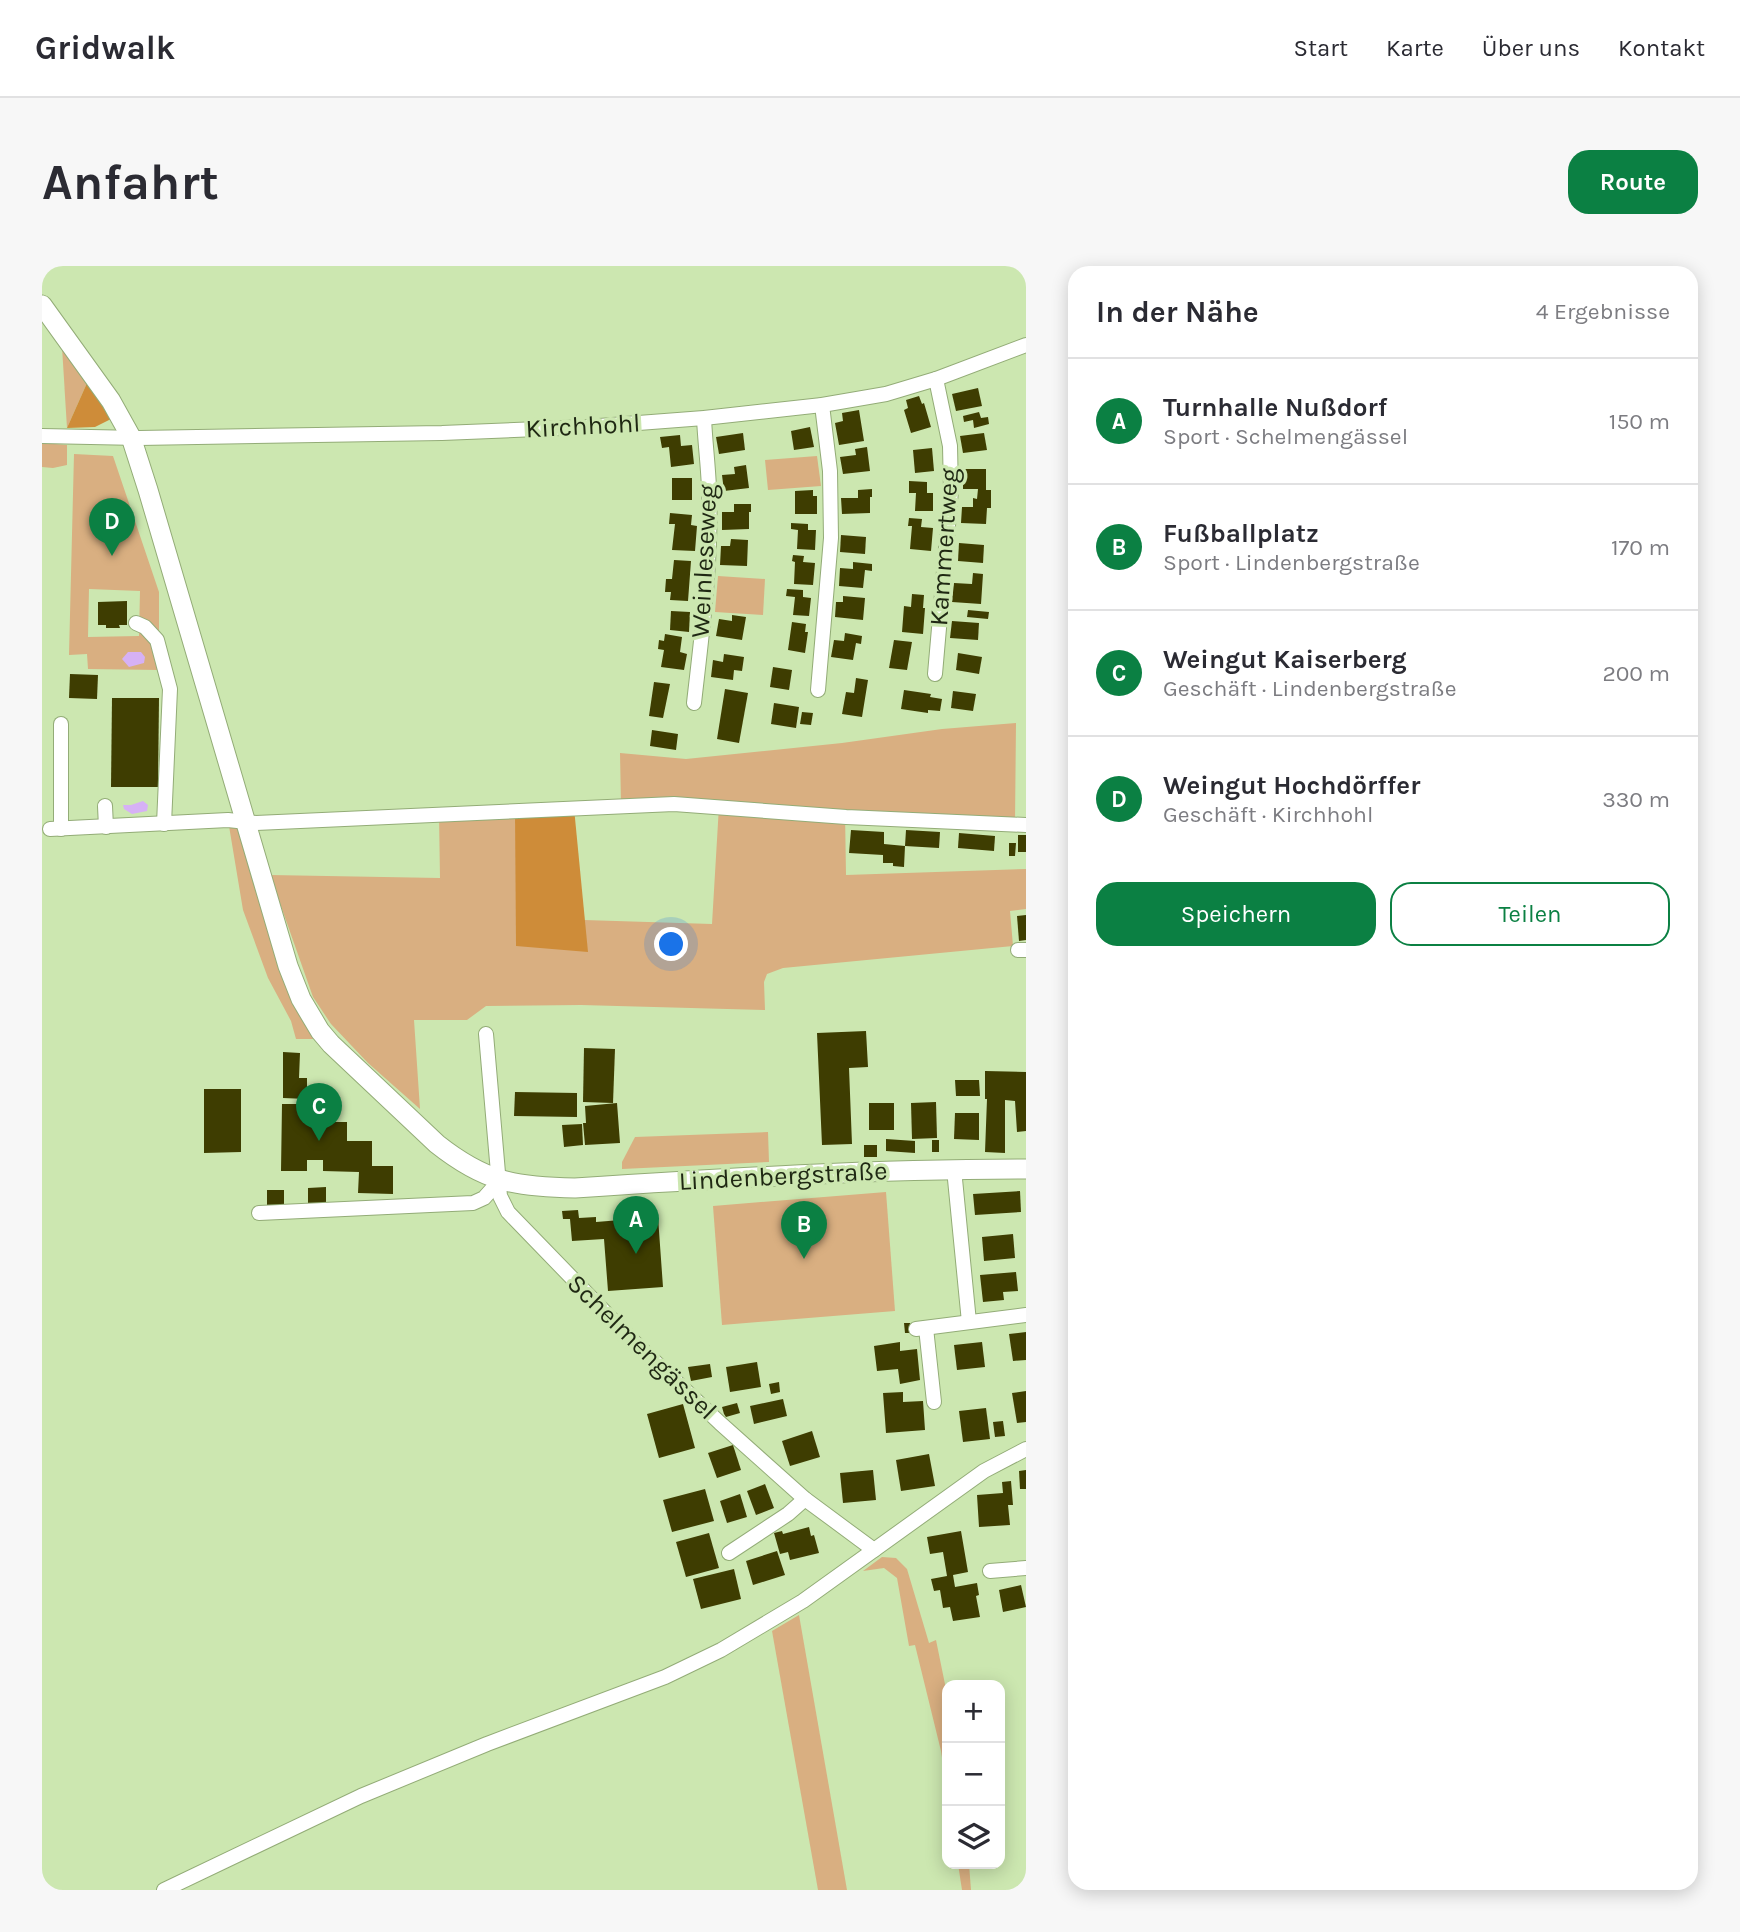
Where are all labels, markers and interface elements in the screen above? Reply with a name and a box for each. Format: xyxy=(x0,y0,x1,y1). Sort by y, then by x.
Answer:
text: Gridwalk xyxy=(35,29,175,67)
text: Start xyxy=(1294,34,1348,62)
text: Karte xyxy=(1386,34,1444,62)
text: Über uns xyxy=(1482,34,1580,62)
text: Kontakt xyxy=(1618,34,1705,62)
button: Route xyxy=(1568,150,1698,214)
text: Anfahrt xyxy=(42,154,219,211)
text: In der Nähe xyxy=(1096,294,1259,330)
text: 4 Ergebnisse xyxy=(1536,298,1670,325)
text: Turnhalle Nußdorf xyxy=(1163,392,1387,423)
street label: Kirchhohl xyxy=(525,408,641,444)
text: A xyxy=(1112,408,1126,435)
text: 150 m xyxy=(1609,408,1670,435)
text: Sport · Schelmengässel xyxy=(1163,423,1408,450)
street label: Kammertweg xyxy=(923,467,965,627)
street label: Weinleseweg xyxy=(684,483,724,639)
pin: D xyxy=(89,498,135,556)
text: Fußballplatz xyxy=(1163,518,1319,549)
text: B xyxy=(1112,534,1126,561)
text: 170 m xyxy=(1611,534,1670,561)
text: Sport · Lindenbergstraße xyxy=(1163,549,1420,576)
text: Weingut Kaiserberg xyxy=(1163,644,1407,675)
text: C xyxy=(1112,660,1126,687)
text: 200 m xyxy=(1602,660,1670,687)
text: Geschäft · Lindenbergstraße xyxy=(1163,675,1456,702)
text: Weingut Hochdörffer xyxy=(1163,770,1420,801)
text: D xyxy=(1111,786,1127,813)
text: 330 m xyxy=(1602,786,1670,813)
text: Geschäft · Kirchhohl xyxy=(1163,801,1373,828)
button: Speichern xyxy=(1096,882,1376,946)
button: Teilen xyxy=(1390,882,1670,946)
your location xyxy=(654,927,688,961)
pin: C xyxy=(296,1083,342,1141)
street label: Lindenbergstraße xyxy=(678,1155,888,1197)
pin: A xyxy=(613,1196,659,1254)
pin: B xyxy=(781,1201,827,1259)
street label: Schelmengässel xyxy=(561,1268,723,1426)
map controls xyxy=(942,1680,1005,1869)
button: + xyxy=(942,1680,1005,1743)
button: − xyxy=(942,1743,1005,1806)
button: layers xyxy=(942,1806,1005,1869)

